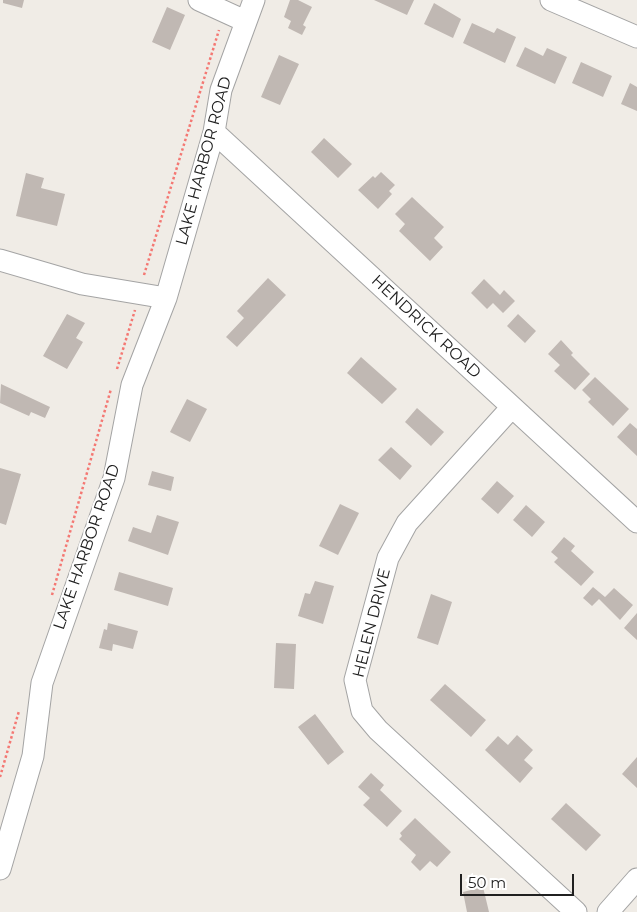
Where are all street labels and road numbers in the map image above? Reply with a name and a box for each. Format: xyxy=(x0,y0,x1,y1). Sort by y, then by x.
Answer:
street label: LAKE HARBOR ROAD xyxy=(172,74,236,248)
street label: HENDRICK ROAD xyxy=(367,271,485,383)
street label: LAKE HARBOR ROAD xyxy=(50,462,124,632)
street label: HELEN DRIVE xyxy=(349,566,395,680)

